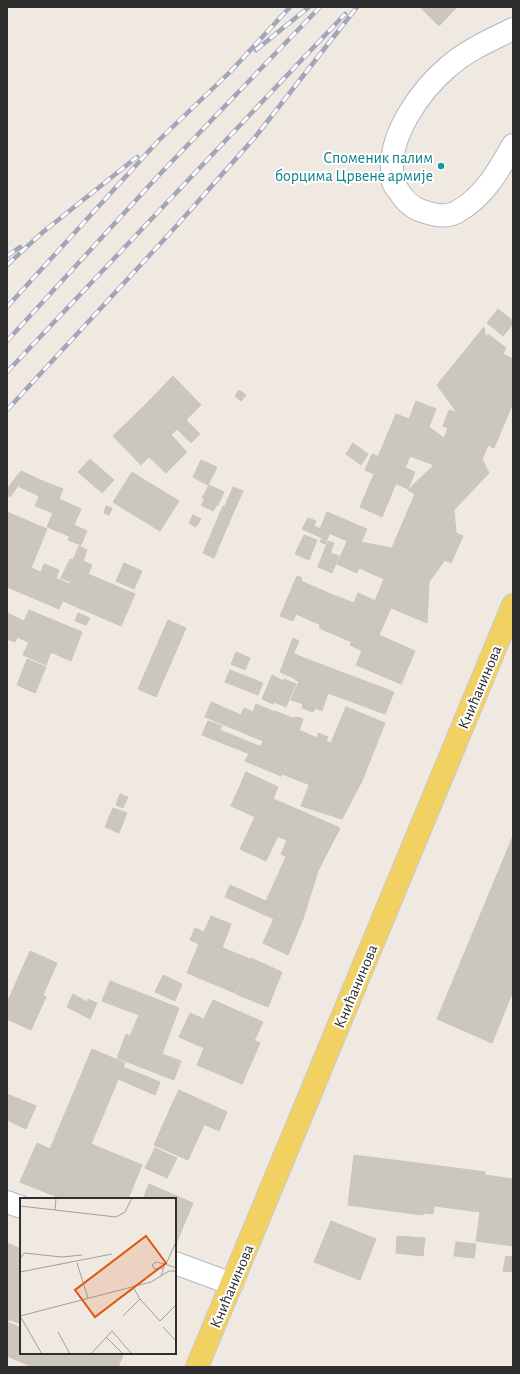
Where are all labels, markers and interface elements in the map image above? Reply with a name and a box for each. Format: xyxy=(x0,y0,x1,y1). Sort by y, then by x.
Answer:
place label: Споменик палим борцима Црвене армије xyxy=(275,150,433,185)
marker: Споменик палим борцима Црвене армије xyxy=(436,161,446,171)
street label: Книћанинова xyxy=(455,643,505,732)
street label: Книћанинова xyxy=(331,942,381,1031)
inset map xyxy=(20,1198,176,1354)
street label: Книћанинова xyxy=(207,1242,257,1331)

